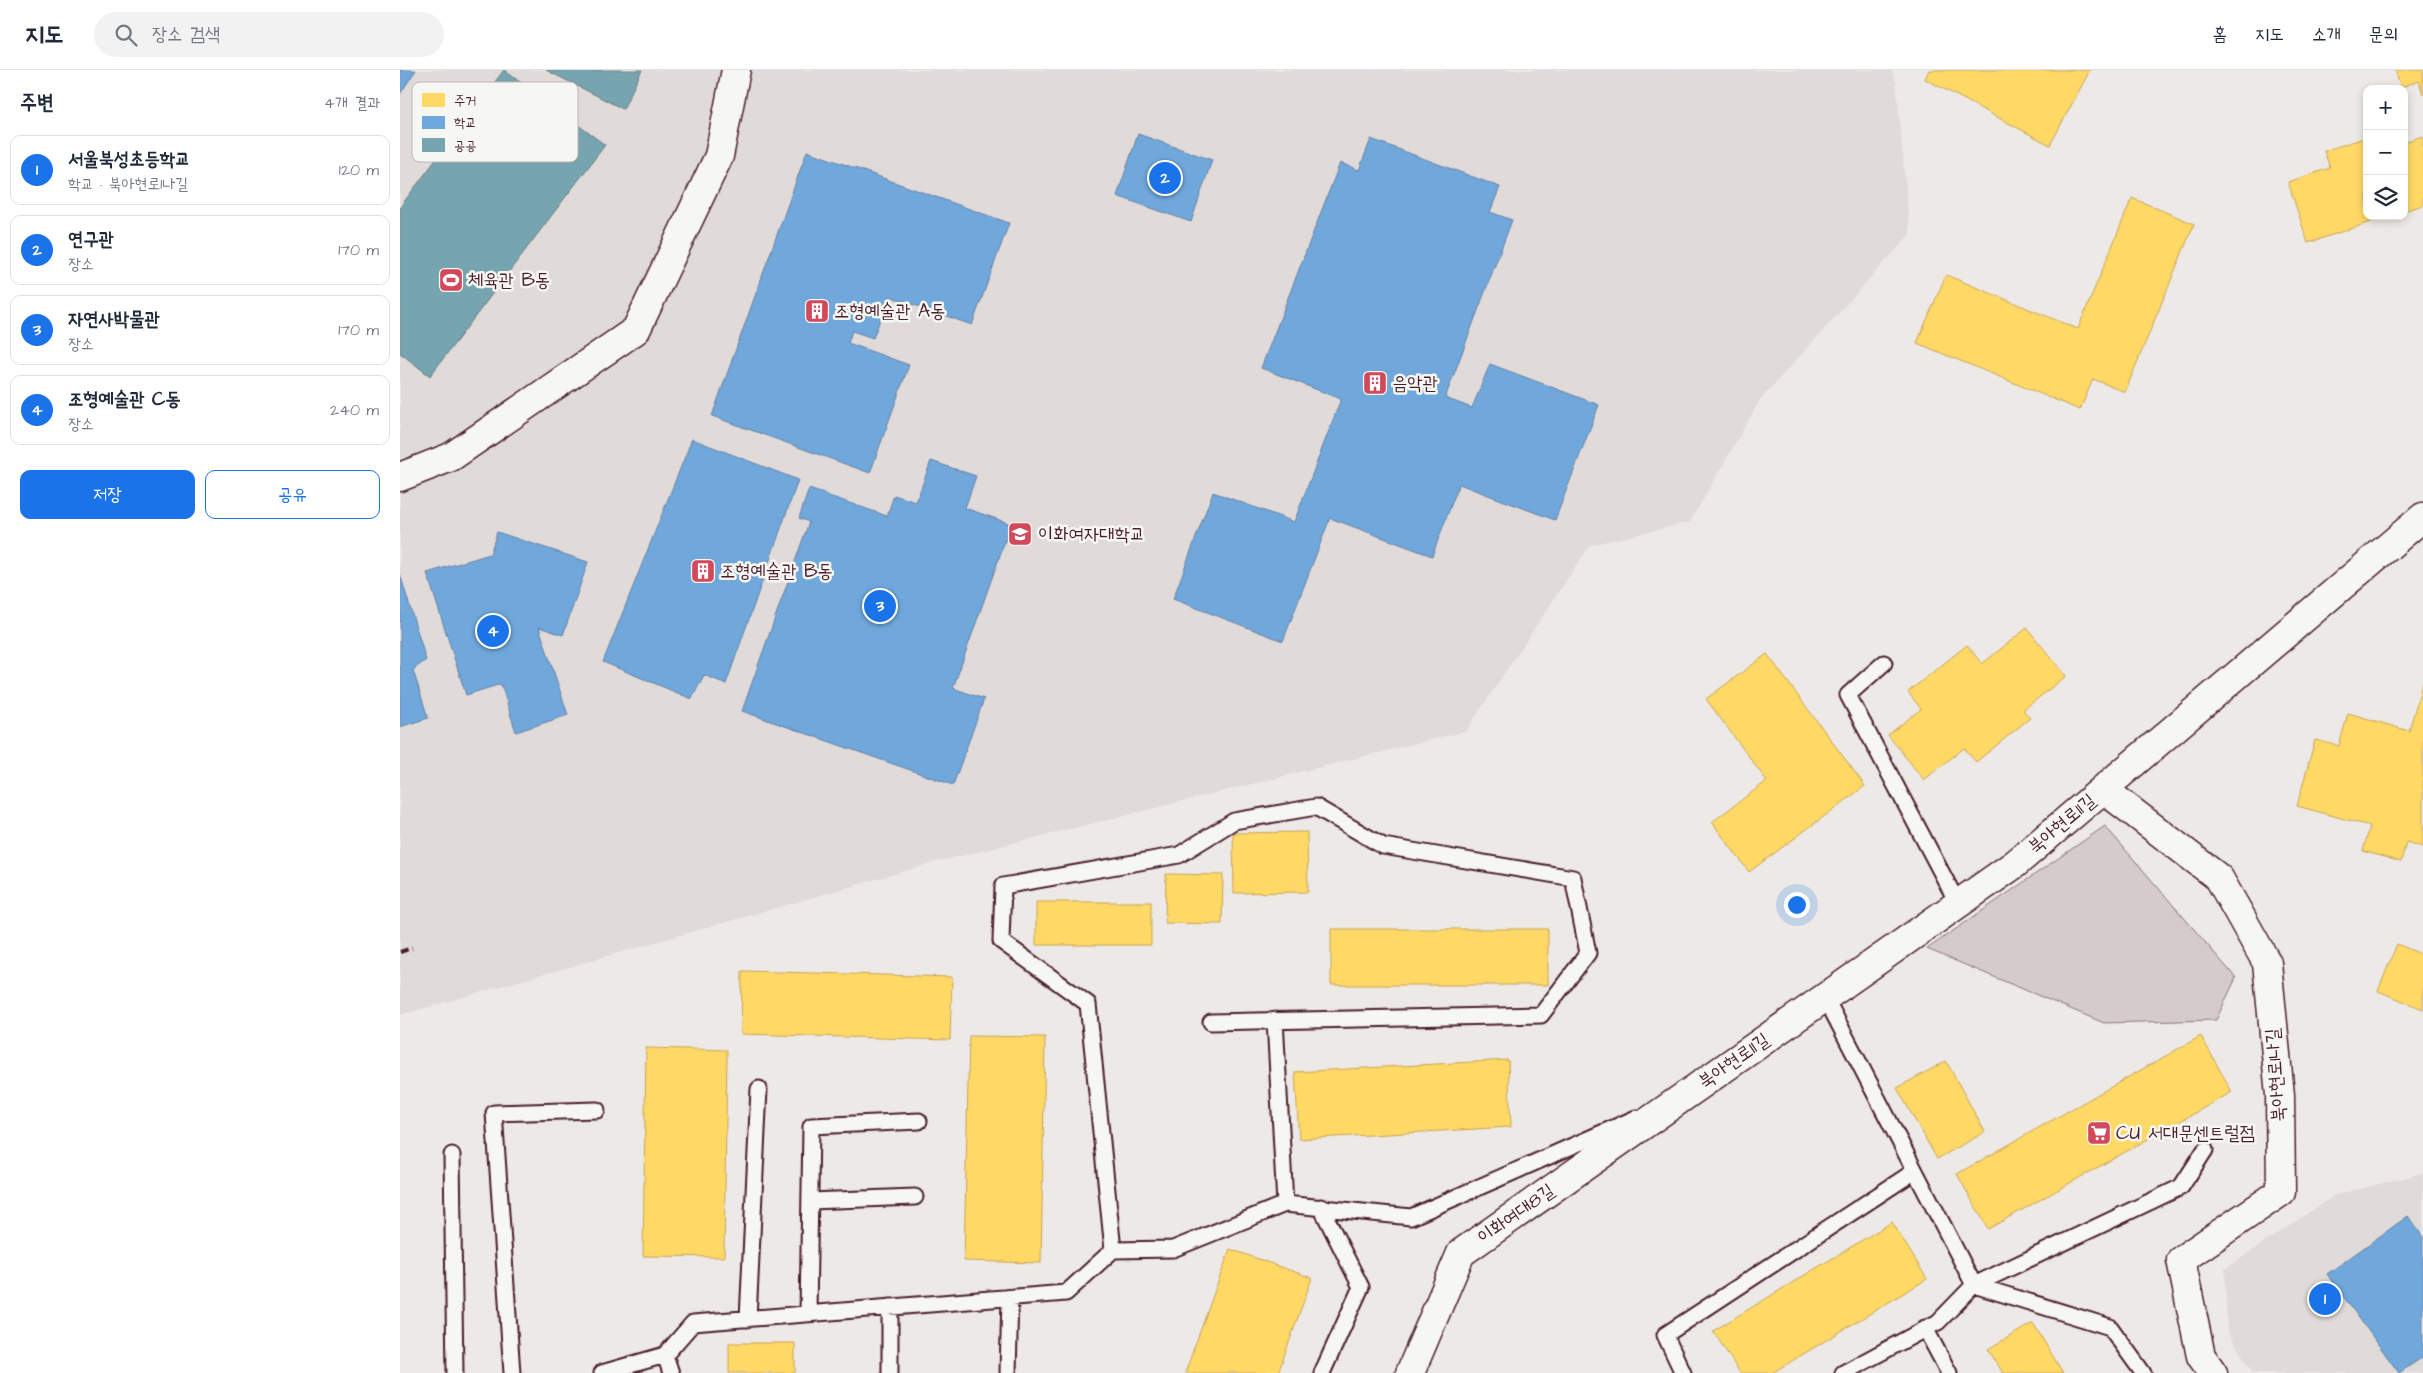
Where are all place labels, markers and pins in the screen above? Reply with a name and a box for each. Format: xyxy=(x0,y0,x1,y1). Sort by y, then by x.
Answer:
pin: 2 xyxy=(1149,159,1181,197)
sports icon: 체육관 B동 xyxy=(438,267,464,293)
place label: 체육관 B동 xyxy=(468,267,550,294)
building icon: 조형예술관 A동 xyxy=(804,298,830,324)
place label: 조형예술관 A동 xyxy=(834,298,946,325)
building icon: 음악관 xyxy=(1362,370,1388,396)
place label: 음악관 xyxy=(1392,370,1438,397)
school or university icon: 이화여자대학교 xyxy=(1007,521,1033,547)
place label: 이화여자대학교 xyxy=(1038,521,1145,548)
building icon: 조형예술관 B동 xyxy=(690,558,716,584)
place label: 조형예술관 B동 xyxy=(720,558,833,585)
pin: 3 xyxy=(864,587,896,625)
pin: 4 xyxy=(477,612,509,650)
supermarket icon: CU 서대문센트럴점 xyxy=(2086,1120,2112,1146)
place label: CU 서대문센트럴점 xyxy=(2116,1120,2255,1147)
pin: 1 xyxy=(2309,1280,2341,1318)

